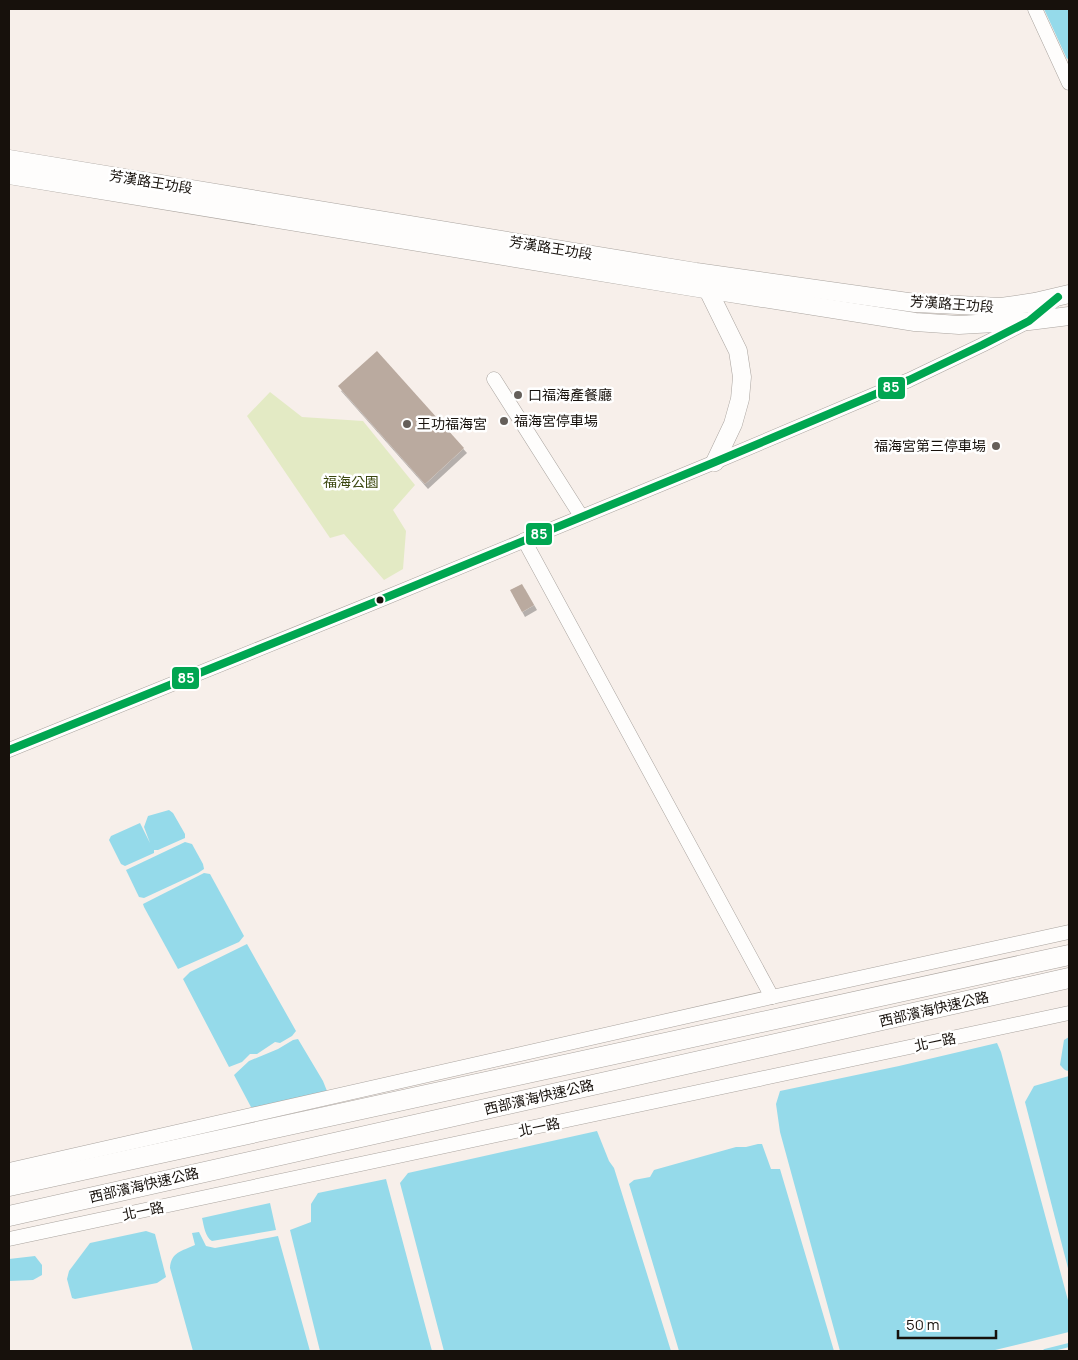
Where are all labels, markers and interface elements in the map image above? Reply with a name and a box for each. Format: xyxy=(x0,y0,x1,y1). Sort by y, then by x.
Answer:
street label: 芳漢路王功段 xyxy=(108,166,194,197)
street label: 芳漢路王功段 xyxy=(508,232,594,263)
street label: 芳漢路王功段 xyxy=(909,291,995,316)
line badge: 85 xyxy=(877,376,906,400)
text: 85 xyxy=(883,377,899,396)
place label: 口福海產餐廳 xyxy=(528,385,612,404)
marker: 口福海產餐廳 xyxy=(512,389,524,401)
place label: 福海宮停車場 xyxy=(514,411,598,430)
place label: 王功福海宮 xyxy=(417,414,487,433)
marker: 福海宮停車場 xyxy=(498,415,510,427)
marker: 王功福海宮 xyxy=(401,418,413,430)
place label: 福海宮第三停車場 xyxy=(874,436,986,455)
marker: 福海宮第三停車場 xyxy=(990,440,1002,452)
park label: 福海公園 xyxy=(323,472,379,491)
line badge: 85 xyxy=(525,522,553,546)
text: 85 xyxy=(531,524,547,543)
unlabelled marker xyxy=(375,595,385,605)
line badge: 85 xyxy=(171,666,200,690)
text: 85 xyxy=(178,668,194,687)
street label: 西部濱海快速公路 xyxy=(877,987,991,1030)
street label: 北一路 xyxy=(912,1028,957,1055)
street label: 西部濱海快速公路 xyxy=(482,1075,596,1118)
street label: 北一路 xyxy=(516,1113,561,1140)
street label: 西部濱海快速公路 xyxy=(87,1163,201,1206)
street label: 北一路 xyxy=(120,1197,165,1224)
scale bar xyxy=(898,1308,996,1340)
text: 50 m xyxy=(906,1314,940,1335)

